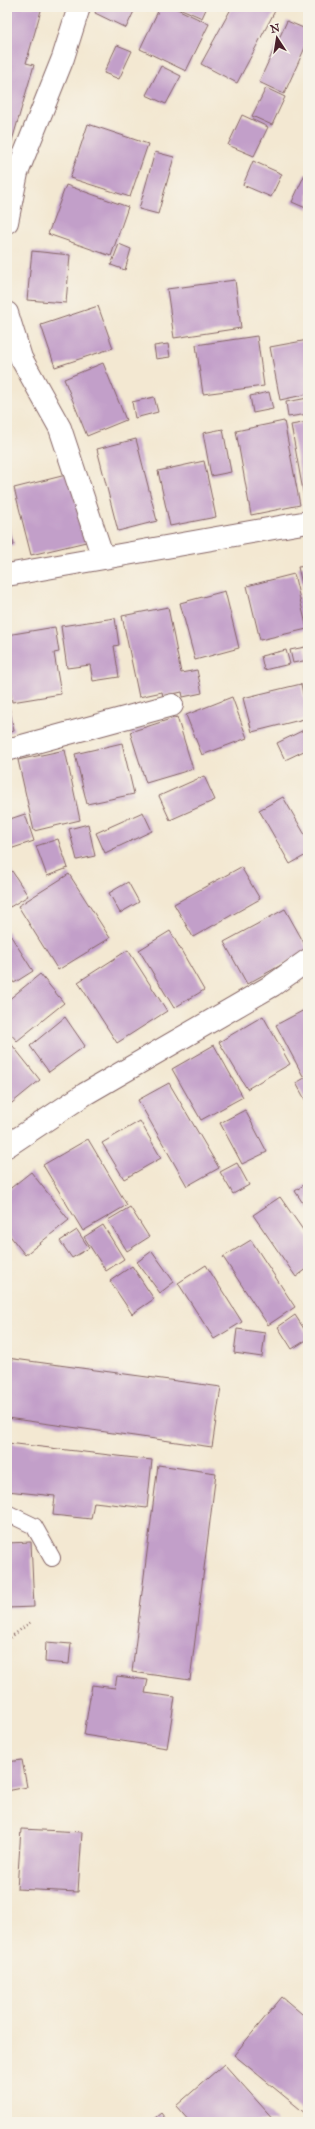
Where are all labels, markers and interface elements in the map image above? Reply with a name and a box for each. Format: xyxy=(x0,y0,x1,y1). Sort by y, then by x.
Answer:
north arrow xyxy=(257,18,297,58)
text: N xyxy=(269,21,282,36)

